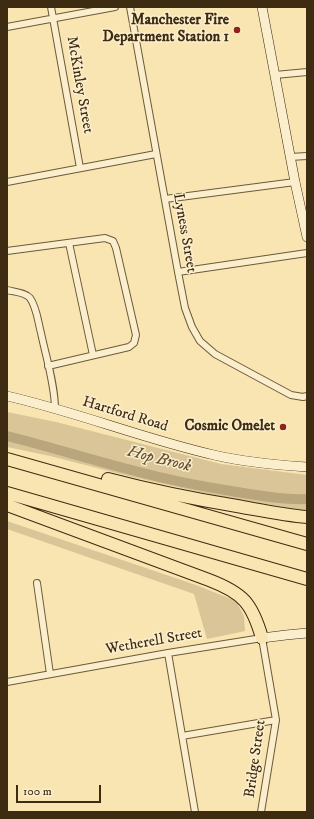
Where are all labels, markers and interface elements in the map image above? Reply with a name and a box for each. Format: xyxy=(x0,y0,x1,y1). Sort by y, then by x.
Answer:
place label: Manchester Fire Department Station 1 xyxy=(103,12,229,47)
marker: Manchester Fire Department Station 1 xyxy=(232,25,242,35)
street label: McKinley Street xyxy=(62,35,96,135)
street label: Lyness Street xyxy=(168,192,200,274)
street label: Hartford Road xyxy=(80,393,170,437)
place label: Cosmic Omelet xyxy=(184,418,275,436)
marker: Cosmic Omelet xyxy=(278,422,288,432)
water label: Hop Brook xyxy=(125,443,193,477)
street label: Wetherell Street xyxy=(104,625,204,659)
street label: Bridge Street xyxy=(242,719,270,799)
scale bar xyxy=(18,777,103,803)
text: 100 m xyxy=(23,784,52,799)

